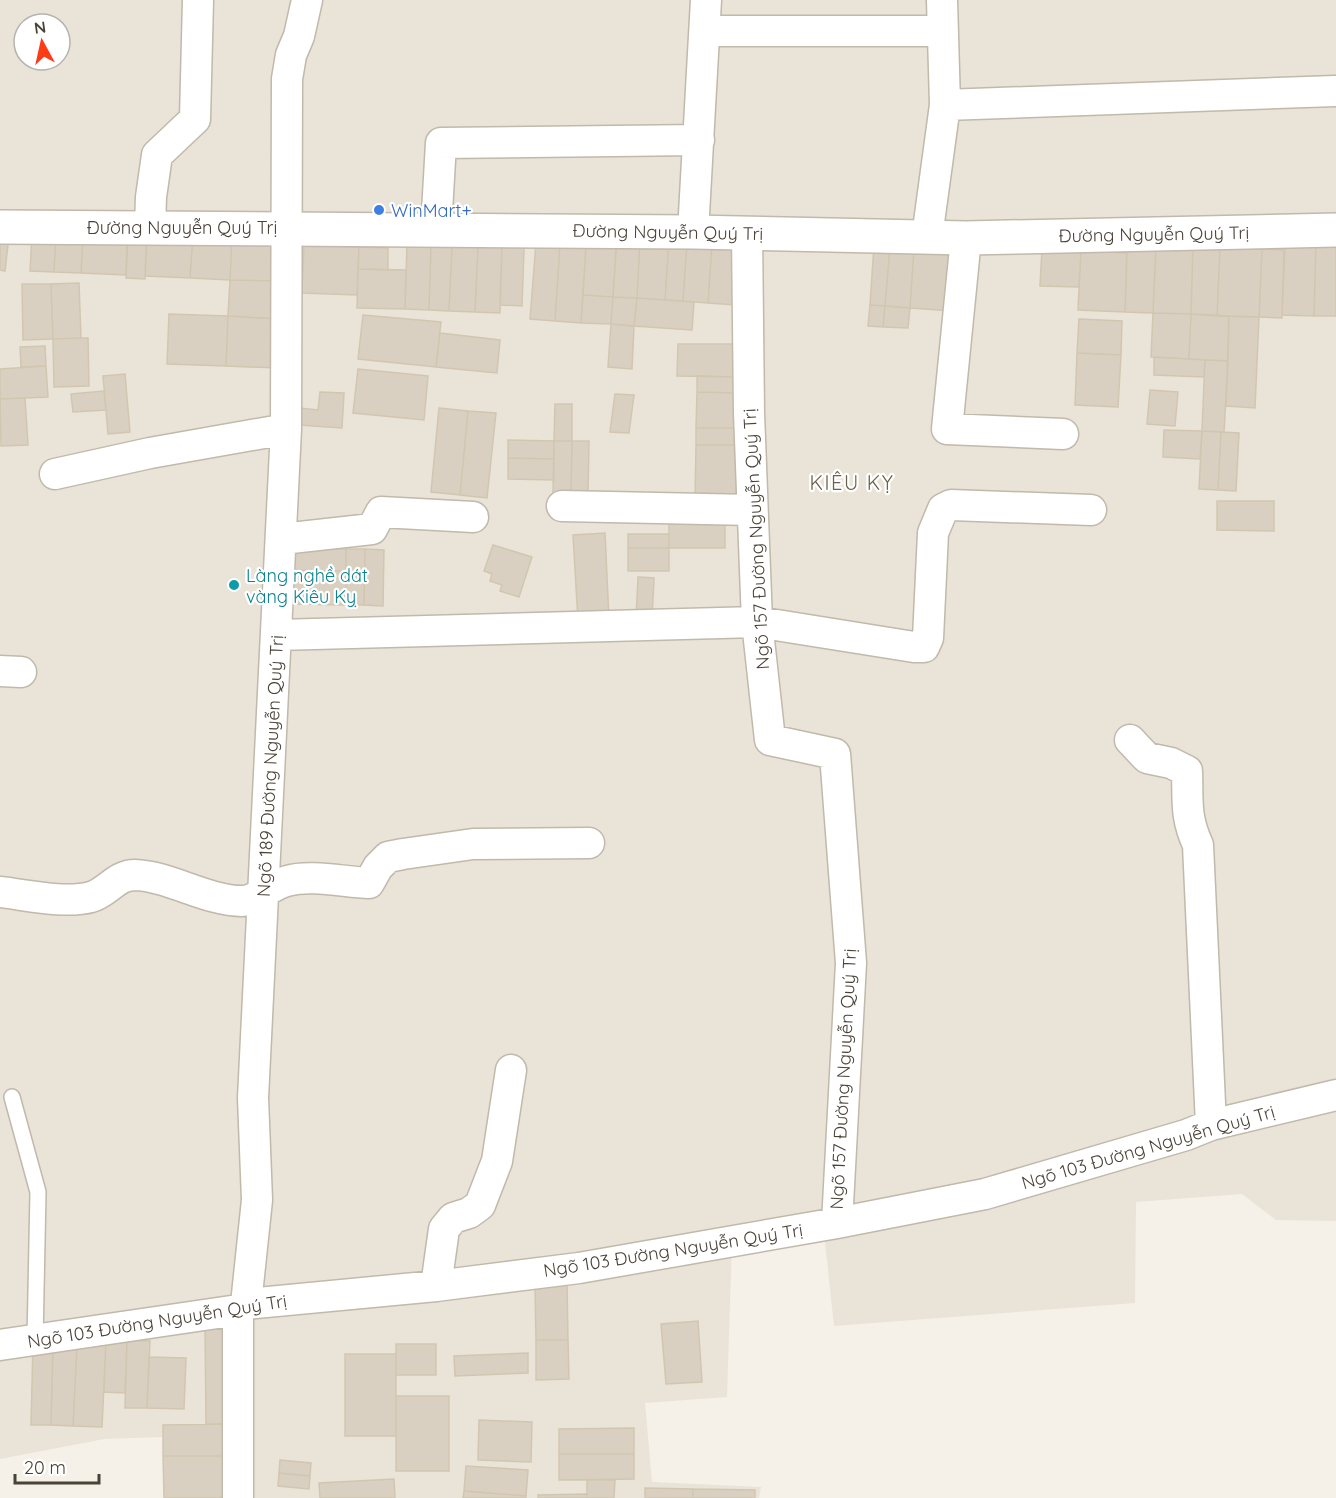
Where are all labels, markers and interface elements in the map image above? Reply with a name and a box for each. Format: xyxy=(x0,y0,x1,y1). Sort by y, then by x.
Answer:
north arrow xyxy=(12,12,72,72)
text: N xyxy=(33,16,47,38)
place label: WinMart+ xyxy=(391,199,472,222)
marker: WinMart+ xyxy=(372,203,386,217)
street label: Đường Nguyễn Quý Trị xyxy=(87,216,277,239)
street label: Đường Nguyễn Quý Trị xyxy=(573,219,763,245)
street label: Đường Nguyễn Quý Trị xyxy=(1059,221,1249,247)
street label: Ngõ 157 Đường Nguyễn Quý Trị xyxy=(738,408,774,670)
district label: KIÊU KỴ xyxy=(810,470,894,495)
place label: Làng nghề dát vàng Kiêu Kỵ xyxy=(246,564,368,608)
marker: Làng nghề dát vàng Kiêu Kỵ xyxy=(227,578,241,592)
street label: Ngõ 189 Đường Nguyễn Quý Trị xyxy=(252,635,288,897)
street label: Ngõ 157 Đường Nguyễn Quý Trị xyxy=(825,948,861,1210)
street label: Ngõ 103 Đường Nguyễn Quý Trị xyxy=(1019,1100,1277,1194)
street label: Ngõ 103 Đường Nguyễn Quý Trị xyxy=(542,1218,804,1282)
street label: Ngõ 103 Đường Nguyễn Quý Trị xyxy=(26,1289,288,1353)
scale bar xyxy=(15,1447,99,1485)
text: 20 m xyxy=(24,1456,66,1479)

